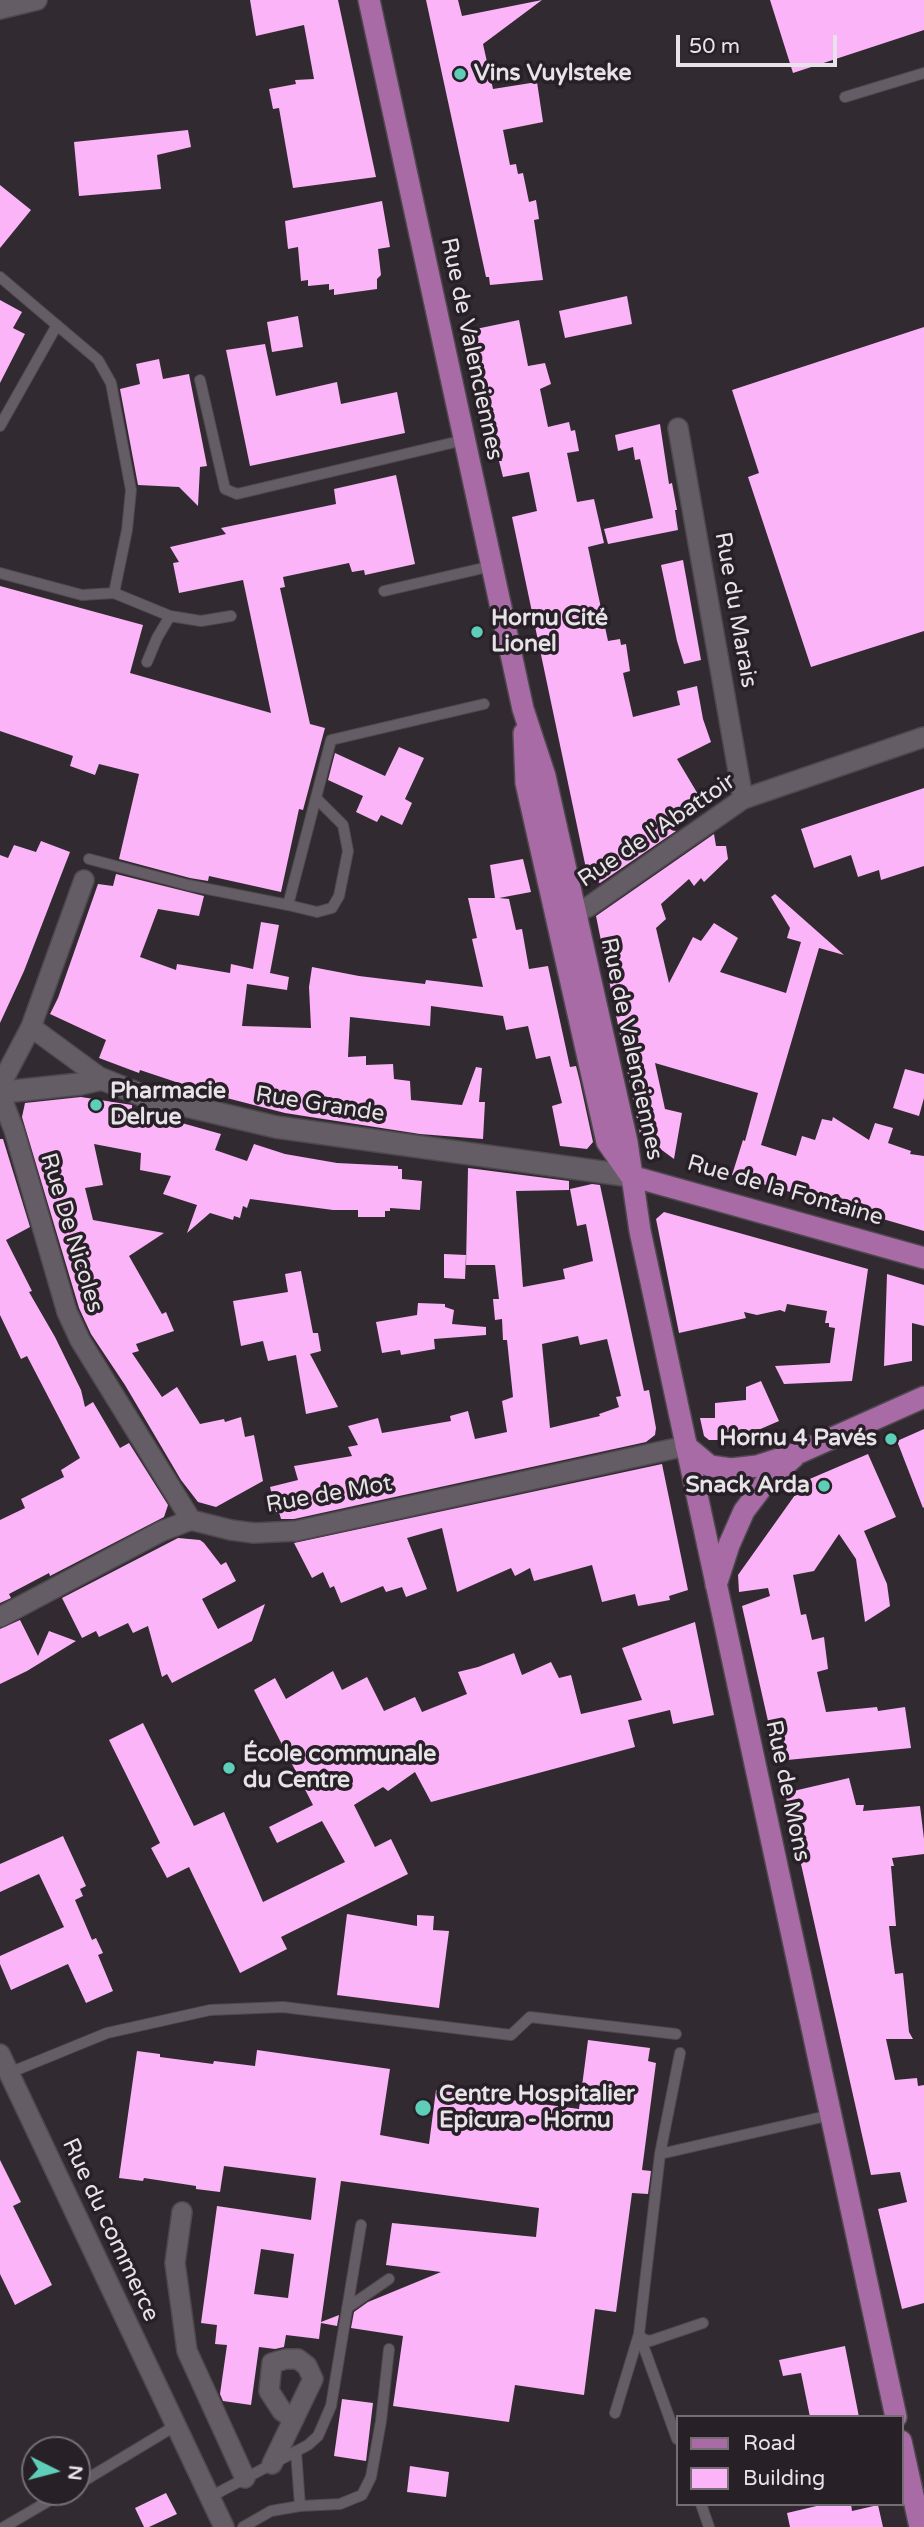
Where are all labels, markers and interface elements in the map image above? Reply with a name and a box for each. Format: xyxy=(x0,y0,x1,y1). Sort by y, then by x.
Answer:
scale bar xyxy=(679,21,840,65)
text: 50 m xyxy=(689,34,740,59)
place label: Vins Vuylsteke xyxy=(474,60,632,88)
marker: Vins Vuylsteke xyxy=(452,66,468,82)
street label: Rue de Valenciennes xyxy=(434,235,508,463)
street label: Rue du Marais xyxy=(708,530,762,690)
place label: Hornu Cité Lionel xyxy=(491,605,608,659)
marker: Hornu Cité Lionel xyxy=(469,624,485,640)
street label: Rue de l'Abattoir xyxy=(573,768,741,894)
street label: Rue de Valenciennes xyxy=(594,935,668,1163)
place label: Pharmacie Delrue xyxy=(110,1078,226,1132)
street label: Rue Grande xyxy=(254,1081,386,1129)
marker: Pharmacie Delrue xyxy=(88,1097,104,1113)
street label: Rue De Nicoles xyxy=(34,1150,108,1316)
street label: Rue de la Fontaine xyxy=(684,1150,886,1232)
place label: Hornu 4 Pavés xyxy=(719,1425,877,1453)
marker: Hornu 4 Pavés xyxy=(883,1431,899,1447)
street label: Rue de Mot xyxy=(264,1470,394,1520)
place label: Snack Arda xyxy=(685,1472,810,1500)
marker: Snack Arda xyxy=(816,1478,832,1494)
street label: Rue de Mons xyxy=(759,1718,815,1864)
place label: École communale du Centre xyxy=(243,1741,436,1795)
marker: École communale du Centre xyxy=(221,1760,237,1776)
place label: Centre Hospitalier Epicura - Hornu xyxy=(439,2081,635,2135)
marker: Centre Hospitalier Epicura - Hornu xyxy=(413,2098,433,2118)
street label: Rue du commerce xyxy=(55,2134,165,2326)
legend xyxy=(676,2415,903,2506)
text: Road xyxy=(743,2431,796,2456)
north arrow xyxy=(21,2436,91,2506)
text: N xyxy=(63,2464,87,2482)
text: Building xyxy=(743,2466,825,2491)

